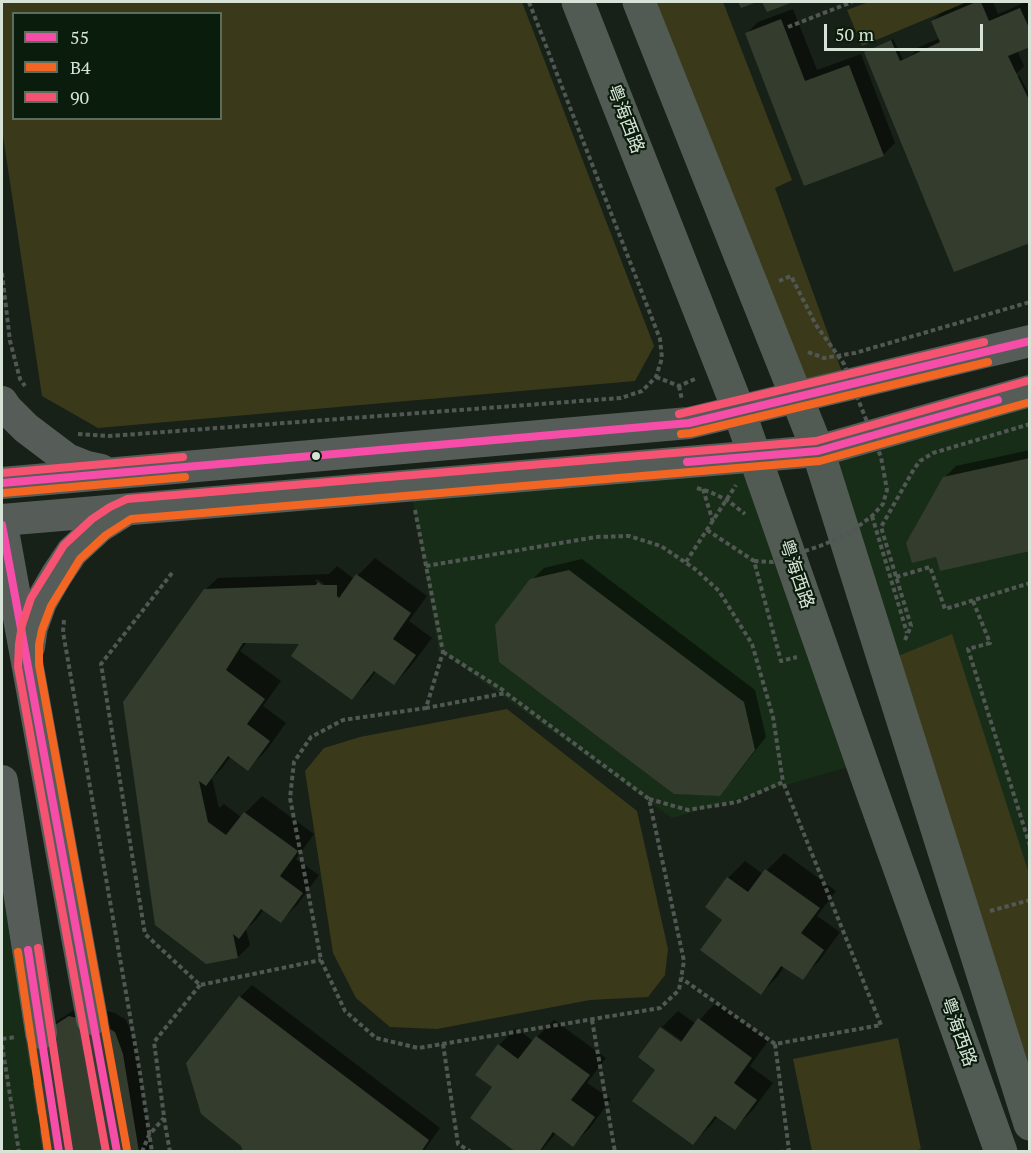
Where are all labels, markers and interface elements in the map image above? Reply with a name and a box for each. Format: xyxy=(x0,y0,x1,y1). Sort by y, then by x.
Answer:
legend xyxy=(12,12,222,120)
scale bar xyxy=(827,12,986,50)
text: 50 m xyxy=(835,22,874,46)
text: 55 xyxy=(70,25,89,49)
text: B4 xyxy=(70,55,91,79)
street label: 粤海西路 xyxy=(602,82,648,156)
text: 90 xyxy=(70,85,89,109)
unlabelled marker xyxy=(310,450,322,462)
street label: 粤海西路 xyxy=(774,536,818,612)
street label: 粤海西路 xyxy=(936,994,980,1070)

